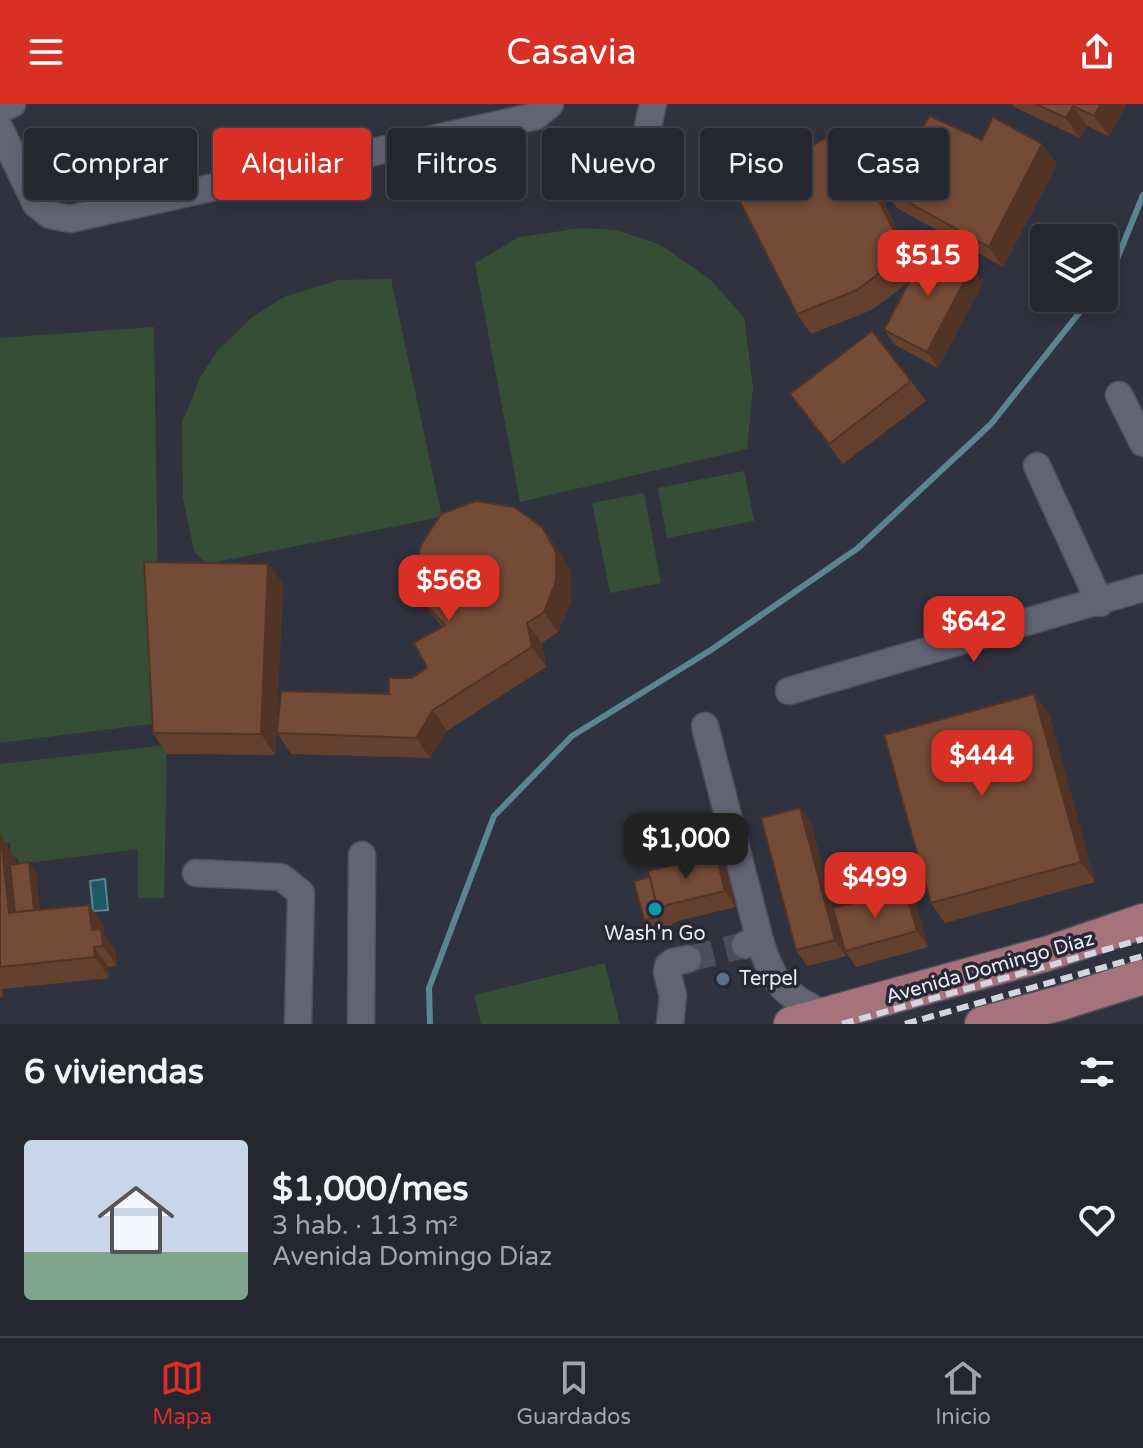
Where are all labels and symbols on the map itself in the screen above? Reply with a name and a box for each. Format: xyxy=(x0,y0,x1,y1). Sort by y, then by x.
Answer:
pin: $515 xyxy=(881,230,975,298)
pin: $568 xyxy=(402,555,496,623)
pin: $642 xyxy=(927,596,1021,664)
pin: $444 xyxy=(935,730,1029,798)
pin: $1,000 xyxy=(621,813,751,881)
pin: $499 xyxy=(828,852,922,920)
marker: Wash'n Go xyxy=(646,900,664,918)
place label: Wash'n Go xyxy=(604,922,706,946)
street label: Avenida Domingo Díaz xyxy=(883,927,1097,1009)
place label: Terpel xyxy=(739,967,798,991)
marker: Terpel xyxy=(714,970,732,988)

